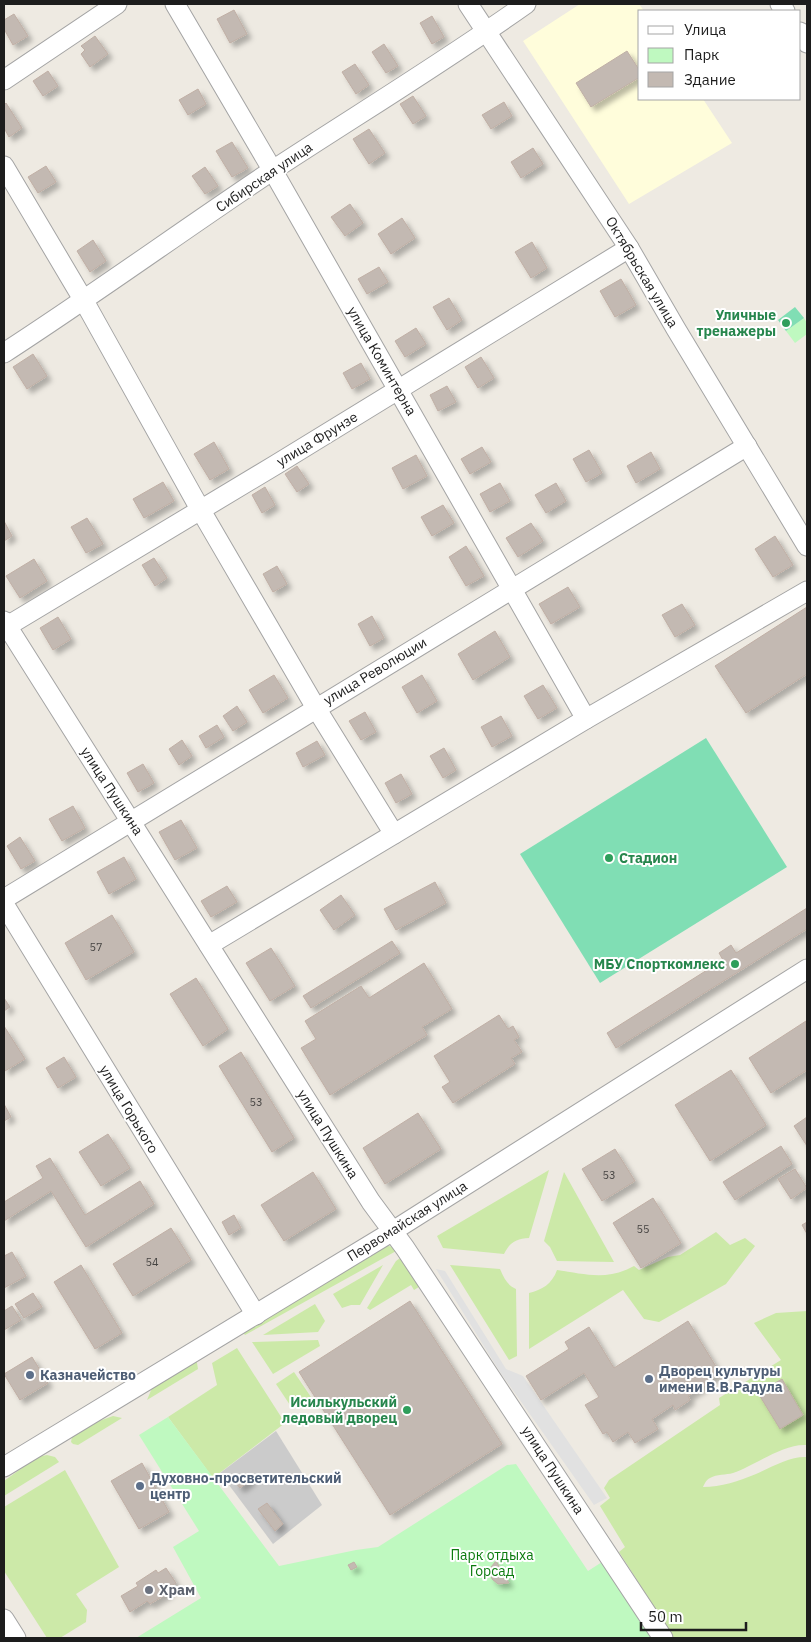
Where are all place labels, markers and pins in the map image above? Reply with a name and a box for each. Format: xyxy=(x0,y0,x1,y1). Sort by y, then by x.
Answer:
place label: Уличные тренажеры xyxy=(697,306,776,340)
marker: Уличные тренажеры xyxy=(780,317,792,329)
place label: Стадион xyxy=(619,849,677,867)
marker: Стадион xyxy=(603,852,615,864)
place label: МБУ Спорткомлекс xyxy=(594,955,725,973)
marker: МБУ Спорткомлекс xyxy=(729,958,741,970)
place label: Дворец культуры имени В.В.Радула xyxy=(659,1362,783,1396)
place label: Казначейство xyxy=(40,1366,136,1384)
marker: Казначейство xyxy=(24,1369,36,1381)
marker: Дворец культуры имени В.В.Радула xyxy=(643,1373,655,1385)
place label: Исилькульский ледовый дворец xyxy=(282,1393,397,1427)
marker: Исилькульский ледовый дворец xyxy=(401,1404,413,1416)
place label: Духовно-просветительский центр xyxy=(150,1469,342,1503)
marker: Духовно-просветительский центр xyxy=(134,1480,146,1492)
place label: Храм xyxy=(159,1581,195,1599)
marker: Храм xyxy=(143,1584,155,1596)

